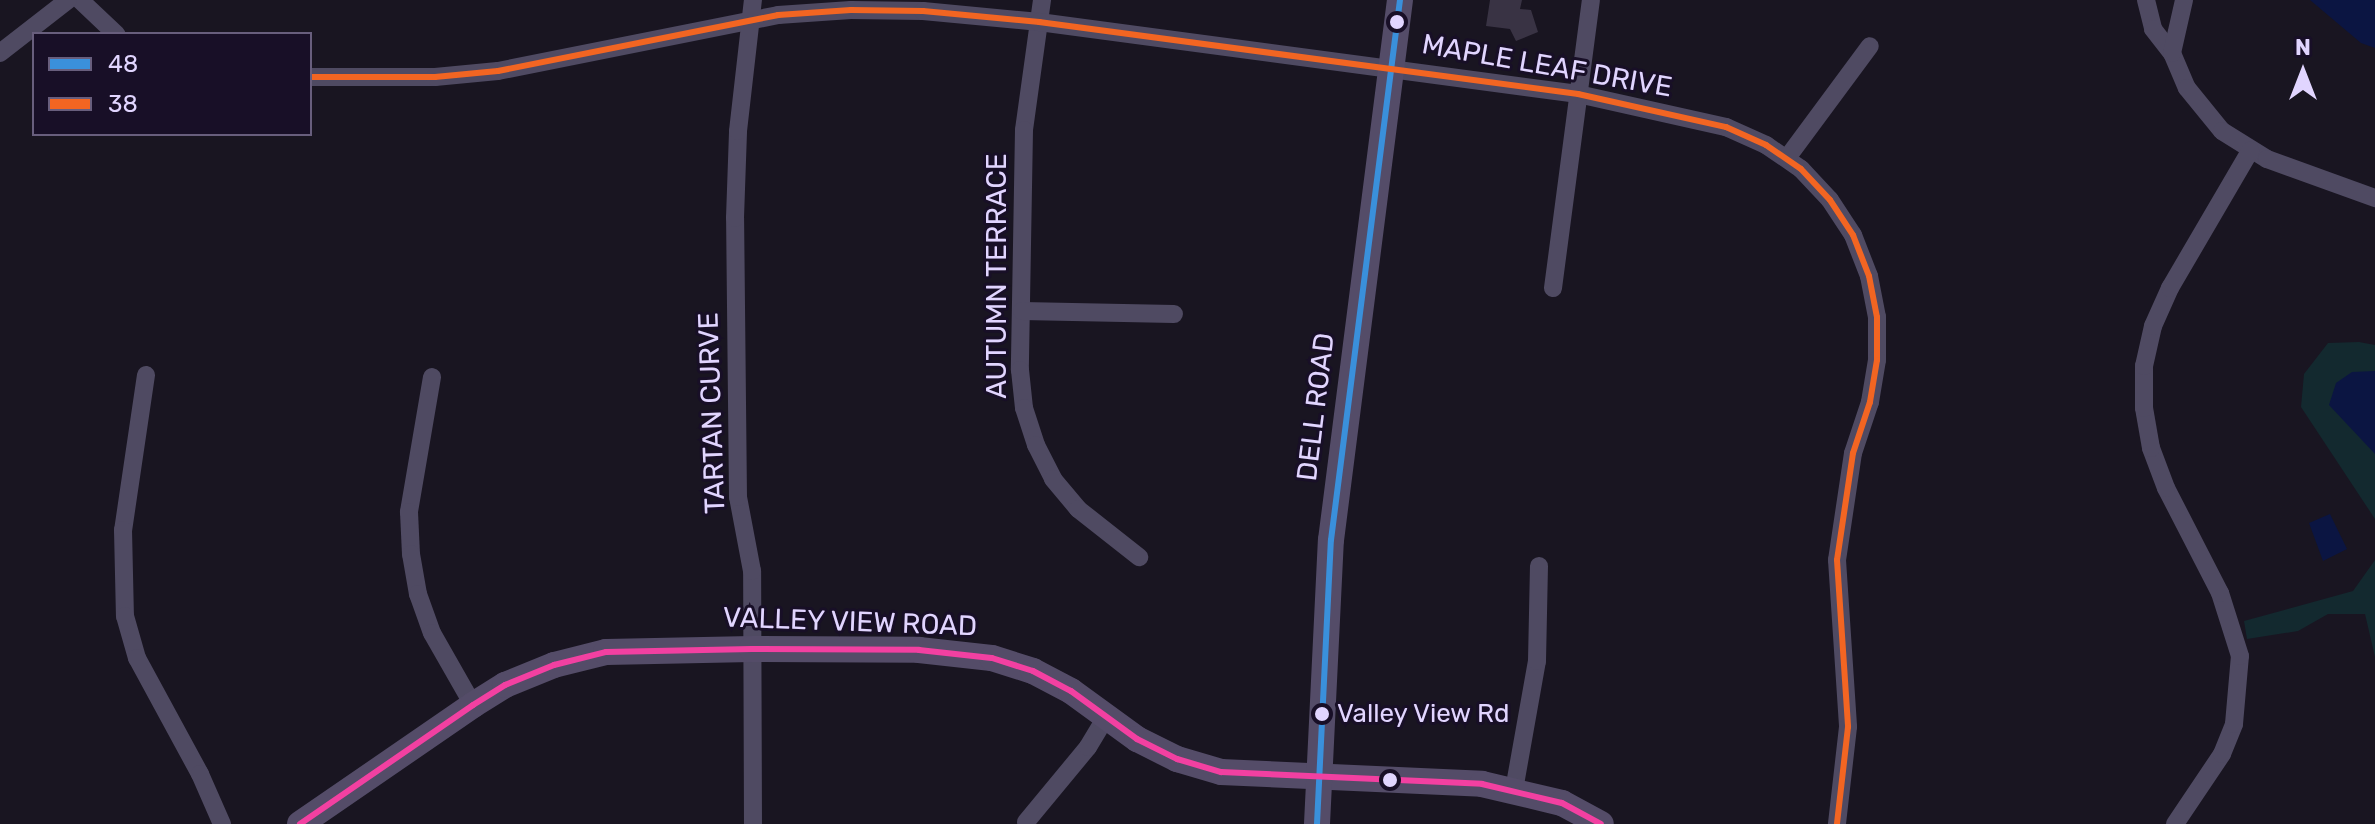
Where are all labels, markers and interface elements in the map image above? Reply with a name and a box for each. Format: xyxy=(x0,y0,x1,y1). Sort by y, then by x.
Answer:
unlabelled marker xyxy=(1389,14,1405,30)
street label: MAPLE LEAF DRIVE xyxy=(1419,27,1675,105)
legend xyxy=(32,32,312,136)
north arrow xyxy=(2263,32,2343,112)
text: N xyxy=(2295,34,2311,61)
text: 48 xyxy=(108,50,138,78)
text: 38 xyxy=(108,90,138,118)
street label: AUTUMN TERRACE xyxy=(980,153,1014,399)
street label: TARTAN CURVE xyxy=(692,312,732,514)
street label: DELL ROAD xyxy=(1290,331,1342,483)
street label: VALLEY VIEW ROAD xyxy=(721,601,979,643)
place label: Valley View Rd xyxy=(1337,698,1511,730)
marker: Valley View Rd xyxy=(1314,706,1330,722)
unlabelled marker xyxy=(1382,772,1398,788)

